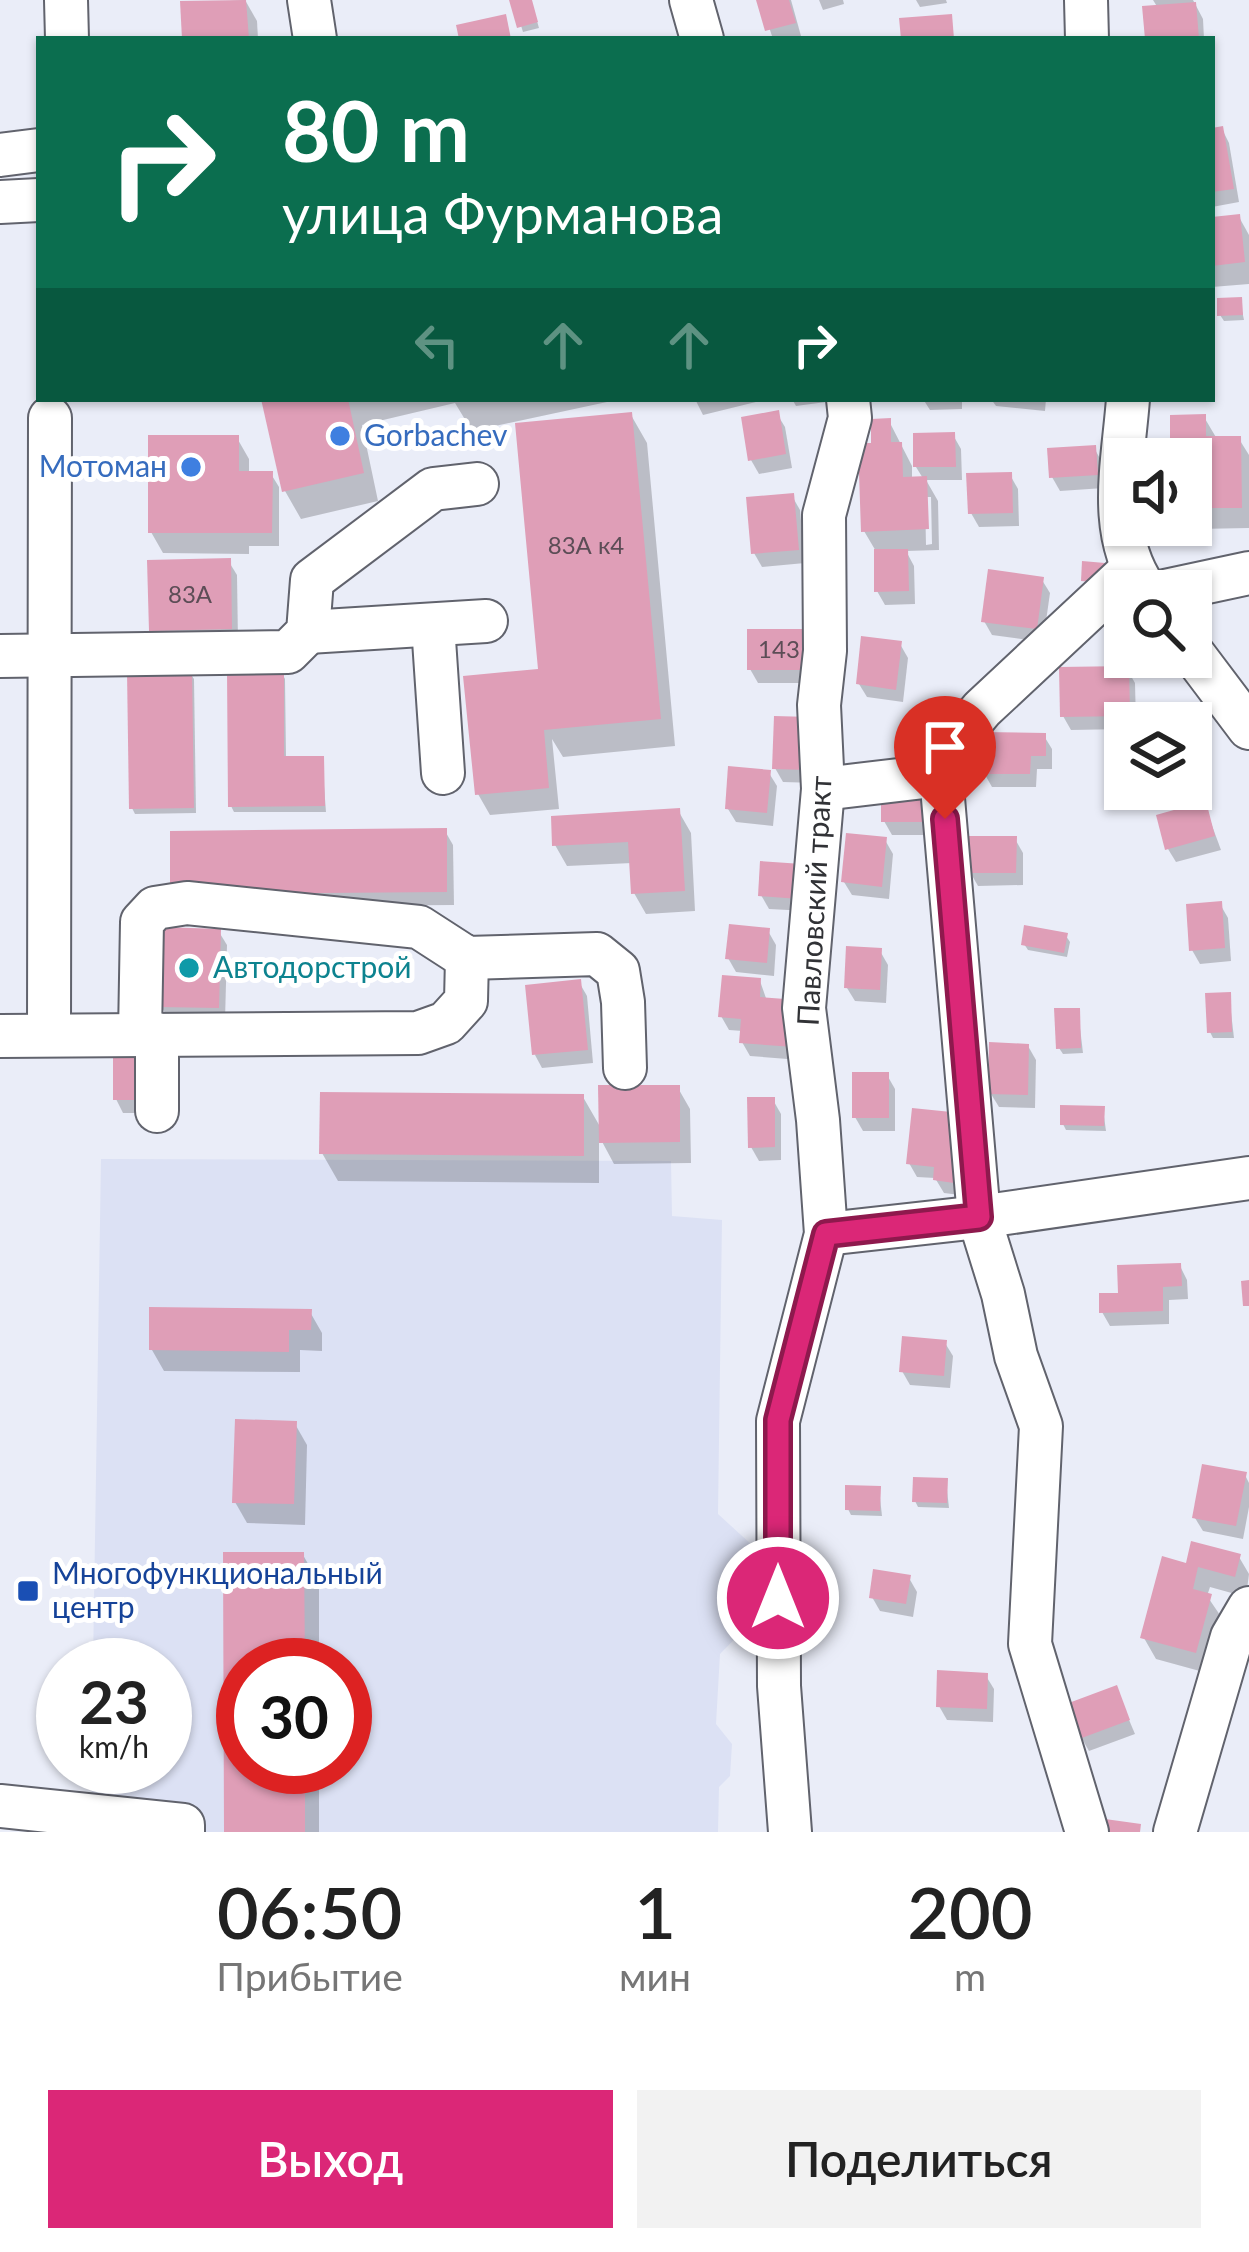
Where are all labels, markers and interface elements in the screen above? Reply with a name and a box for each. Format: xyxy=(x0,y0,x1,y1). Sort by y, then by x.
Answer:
text: 80 m xyxy=(282,79,470,180)
icon: right xyxy=(84,84,240,240)
text: улица Фурманова xyxy=(282,181,723,246)
icon: left xyxy=(404,312,470,378)
icon: ahead xyxy=(530,312,596,378)
icon: ahead xyxy=(656,312,722,378)
icon: right xyxy=(782,312,848,378)
place label: Gorbachev xyxy=(364,416,508,452)
marker: Gorbachev xyxy=(327,423,353,449)
map controls xyxy=(1104,438,1212,810)
button: sound xyxy=(1104,438,1212,546)
place label: Мотоман xyxy=(39,447,167,483)
marker: Мотоман xyxy=(178,454,204,480)
house number: 83А к4 xyxy=(548,530,624,559)
button: search xyxy=(1104,570,1212,678)
house number: 83А xyxy=(168,579,213,608)
house number: 143 xyxy=(758,634,800,663)
pin xyxy=(894,696,996,819)
button: layers xyxy=(1104,702,1212,810)
icon: arrive xyxy=(912,714,978,780)
street label: Павловский тракт xyxy=(788,775,838,1027)
place label: Автодорстрой xyxy=(213,948,412,984)
marker: Автодорстрой xyxy=(176,955,202,981)
position arrow xyxy=(715,1535,841,1661)
place label: Многофункциональный центр xyxy=(52,1554,383,1624)
marker: Многофункциональный центр xyxy=(15,1578,41,1604)
speed limit sign: 30 xyxy=(216,1638,372,1794)
text: 23 xyxy=(79,1665,149,1737)
text: km/h xyxy=(79,1728,149,1764)
text: 06:50 xyxy=(217,1868,402,1954)
text: 1 xyxy=(634,1868,676,1954)
text: 200 xyxy=(907,1868,1033,1954)
text: Прибытие xyxy=(216,1953,403,1999)
text: мин xyxy=(619,1953,691,1999)
text: m xyxy=(954,1953,986,1999)
button: Выход xyxy=(48,2090,613,2228)
button: Поделиться xyxy=(637,2090,1201,2228)

